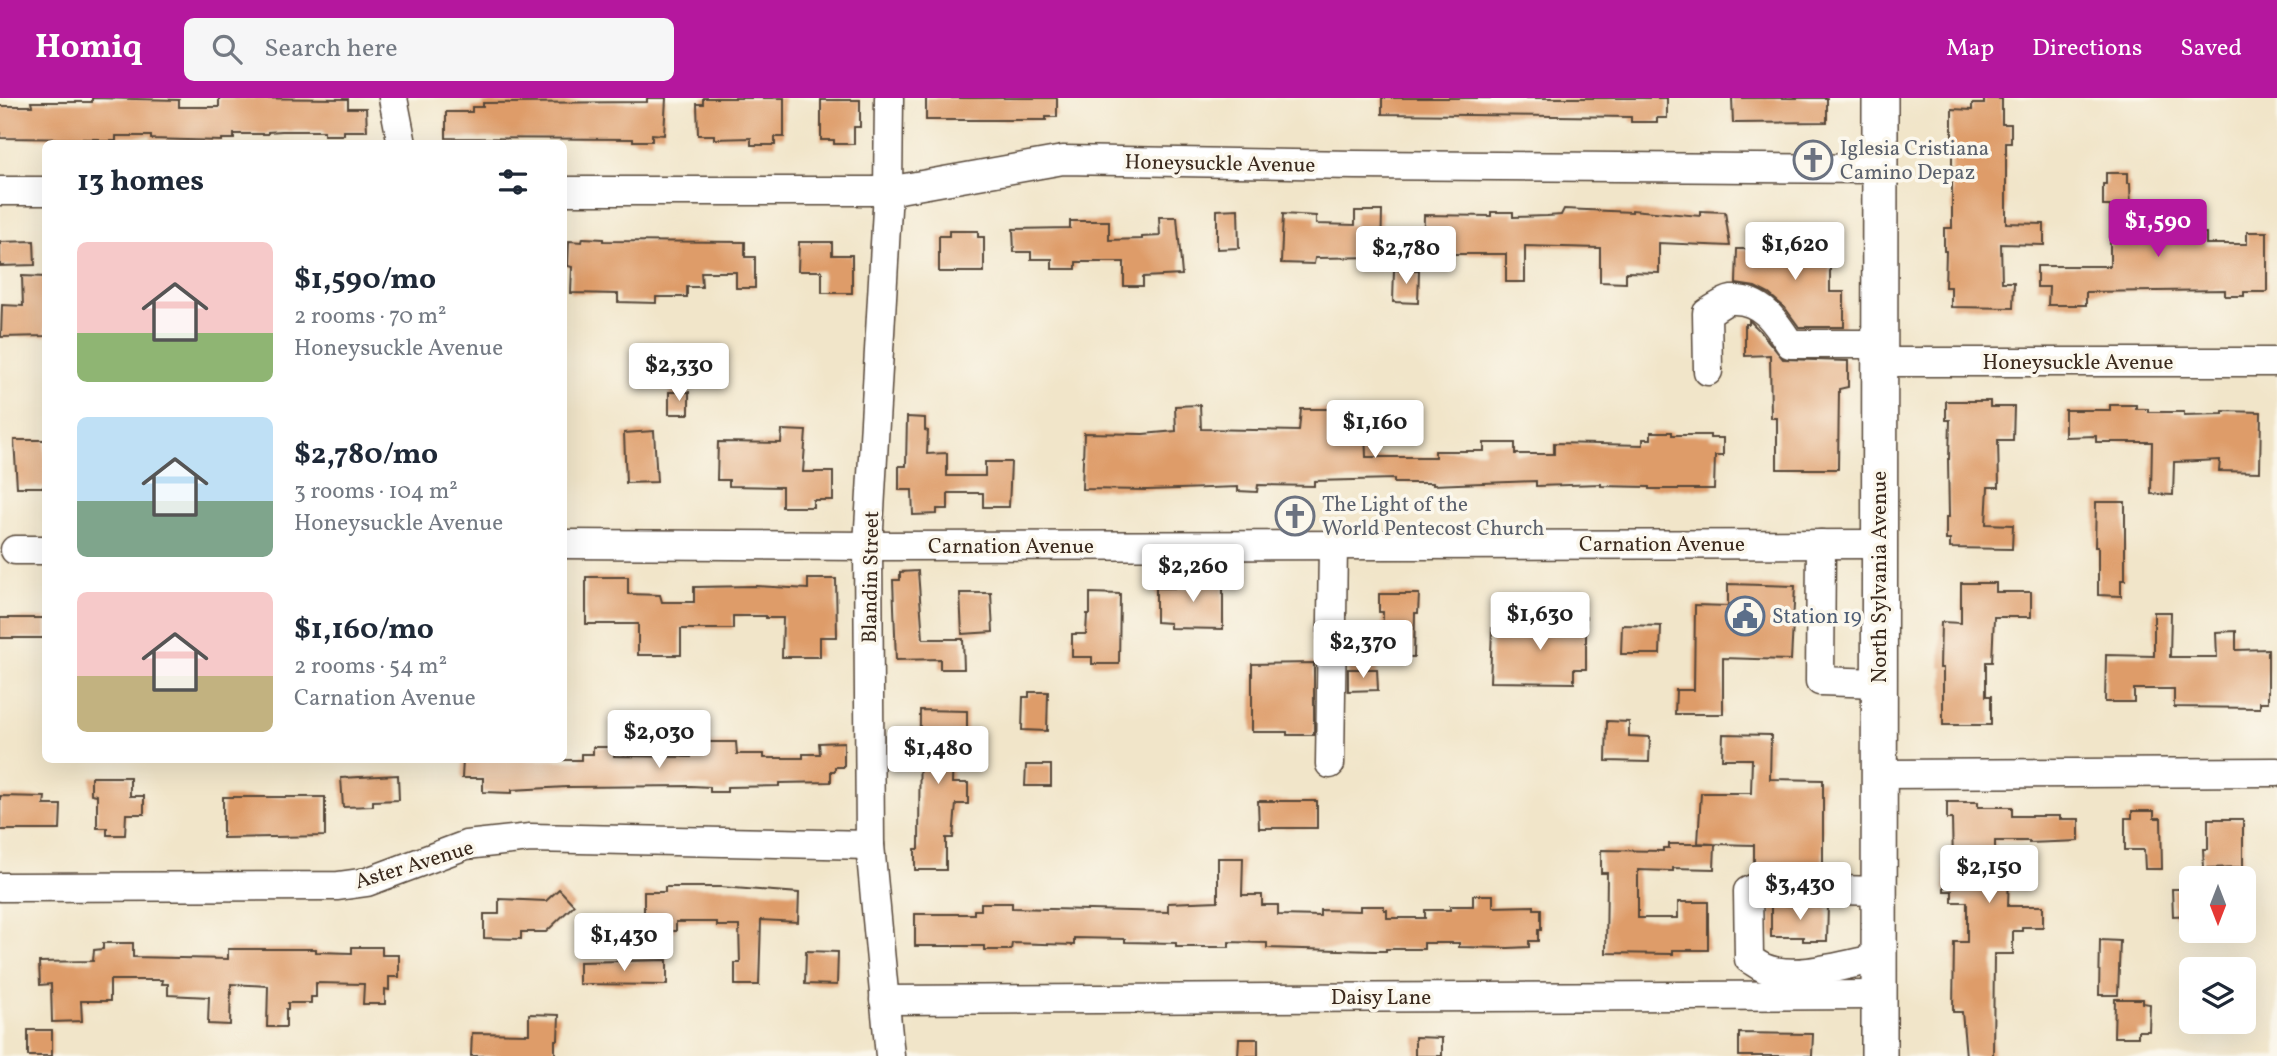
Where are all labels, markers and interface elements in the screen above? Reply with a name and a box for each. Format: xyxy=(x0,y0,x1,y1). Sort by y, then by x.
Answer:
search box xyxy=(184,18,674,81)
text: Homiq xyxy=(35,26,142,72)
icon: search xyxy=(208,30,246,68)
text: Search here xyxy=(264,31,397,67)
text: Map xyxy=(1946,32,1994,66)
text: Directions xyxy=(2032,32,2142,66)
text: Saved xyxy=(2180,32,2242,66)
place label: Iglesia Cristiana Camino Depaz xyxy=(1840,135,1989,188)
church icon: Iglesia Cristiana Camino Depaz xyxy=(1792,139,1834,181)
street label: Honeysuckle Avenue xyxy=(1124,148,1316,181)
text: 13 homes xyxy=(77,161,204,203)
icon: filters xyxy=(494,163,532,201)
pin: $1,590 xyxy=(2101,200,2215,259)
text: $1,590 xyxy=(2125,206,2191,238)
pin: $1,620 xyxy=(1738,222,1852,282)
pin: $2,780 xyxy=(1349,226,1463,286)
text: $1,620 xyxy=(1761,229,1829,261)
text: $2,780 xyxy=(1372,233,1440,265)
text: $1,590/mo xyxy=(294,259,436,301)
icon: home xyxy=(133,270,217,354)
text: 2 rooms · 70 m² xyxy=(294,301,447,333)
text: Honeysuckle Avenue xyxy=(294,333,503,365)
pin: $2,330 xyxy=(622,344,736,403)
street label: Honeysuckle Avenue xyxy=(1983,349,2173,378)
text: $2,330 xyxy=(645,350,713,382)
pin: $1,160 xyxy=(1318,400,1432,460)
text: $1,160 xyxy=(1343,407,1407,439)
text: $2,780/mo xyxy=(294,434,438,476)
icon: home xyxy=(133,445,217,529)
street label: North Sylvania Avenue xyxy=(1866,471,1895,683)
text: 3 rooms · 104 m² xyxy=(294,476,458,508)
place label: The Light of the World Pentecost Church xyxy=(1322,491,1544,544)
church icon: The Light of the World Pentecost Church xyxy=(1274,495,1316,537)
text: Honeysuckle Avenue xyxy=(294,508,503,540)
street label: Blandin Street xyxy=(856,511,887,643)
street label: Carnation Avenue xyxy=(1579,531,1745,560)
street label: Carnation Avenue xyxy=(928,533,1094,562)
pin: $2,260 xyxy=(1136,545,1250,604)
text: $2,260 xyxy=(1158,551,1228,583)
pin: $1,630 xyxy=(1483,592,1597,652)
public building icon: Station 19 xyxy=(1724,595,1766,637)
text: $1,630 xyxy=(1507,599,1573,631)
place label: Station 19 xyxy=(1772,603,1862,632)
text: $1,160/mo xyxy=(294,609,434,651)
icon: home xyxy=(133,620,217,704)
pin: $2,370 xyxy=(1306,620,1420,680)
text: $2,370 xyxy=(1329,627,1397,659)
text: 2 rooms · 54 m² xyxy=(294,651,447,683)
text: Carnation Avenue xyxy=(294,683,476,715)
pin: $2,030 xyxy=(602,710,716,770)
text: $2,030 xyxy=(624,717,694,749)
pin: $1,480 xyxy=(881,726,995,786)
text: $1,480 xyxy=(903,733,973,765)
street label: Aster Avenue xyxy=(352,834,477,897)
pin: $2,150 xyxy=(1932,846,2046,905)
text: $2,150 xyxy=(1956,852,2022,884)
pin: $3,430 xyxy=(1743,862,1857,922)
north arrow xyxy=(2179,866,2256,943)
map controls xyxy=(2179,866,2256,1034)
text: $3,430 xyxy=(1765,869,1835,901)
pin: $1,430 xyxy=(567,914,681,973)
text: $1,430 xyxy=(590,920,658,952)
button: layers xyxy=(2179,957,2256,1034)
street label: Daisy Lane xyxy=(1331,984,1431,1013)

